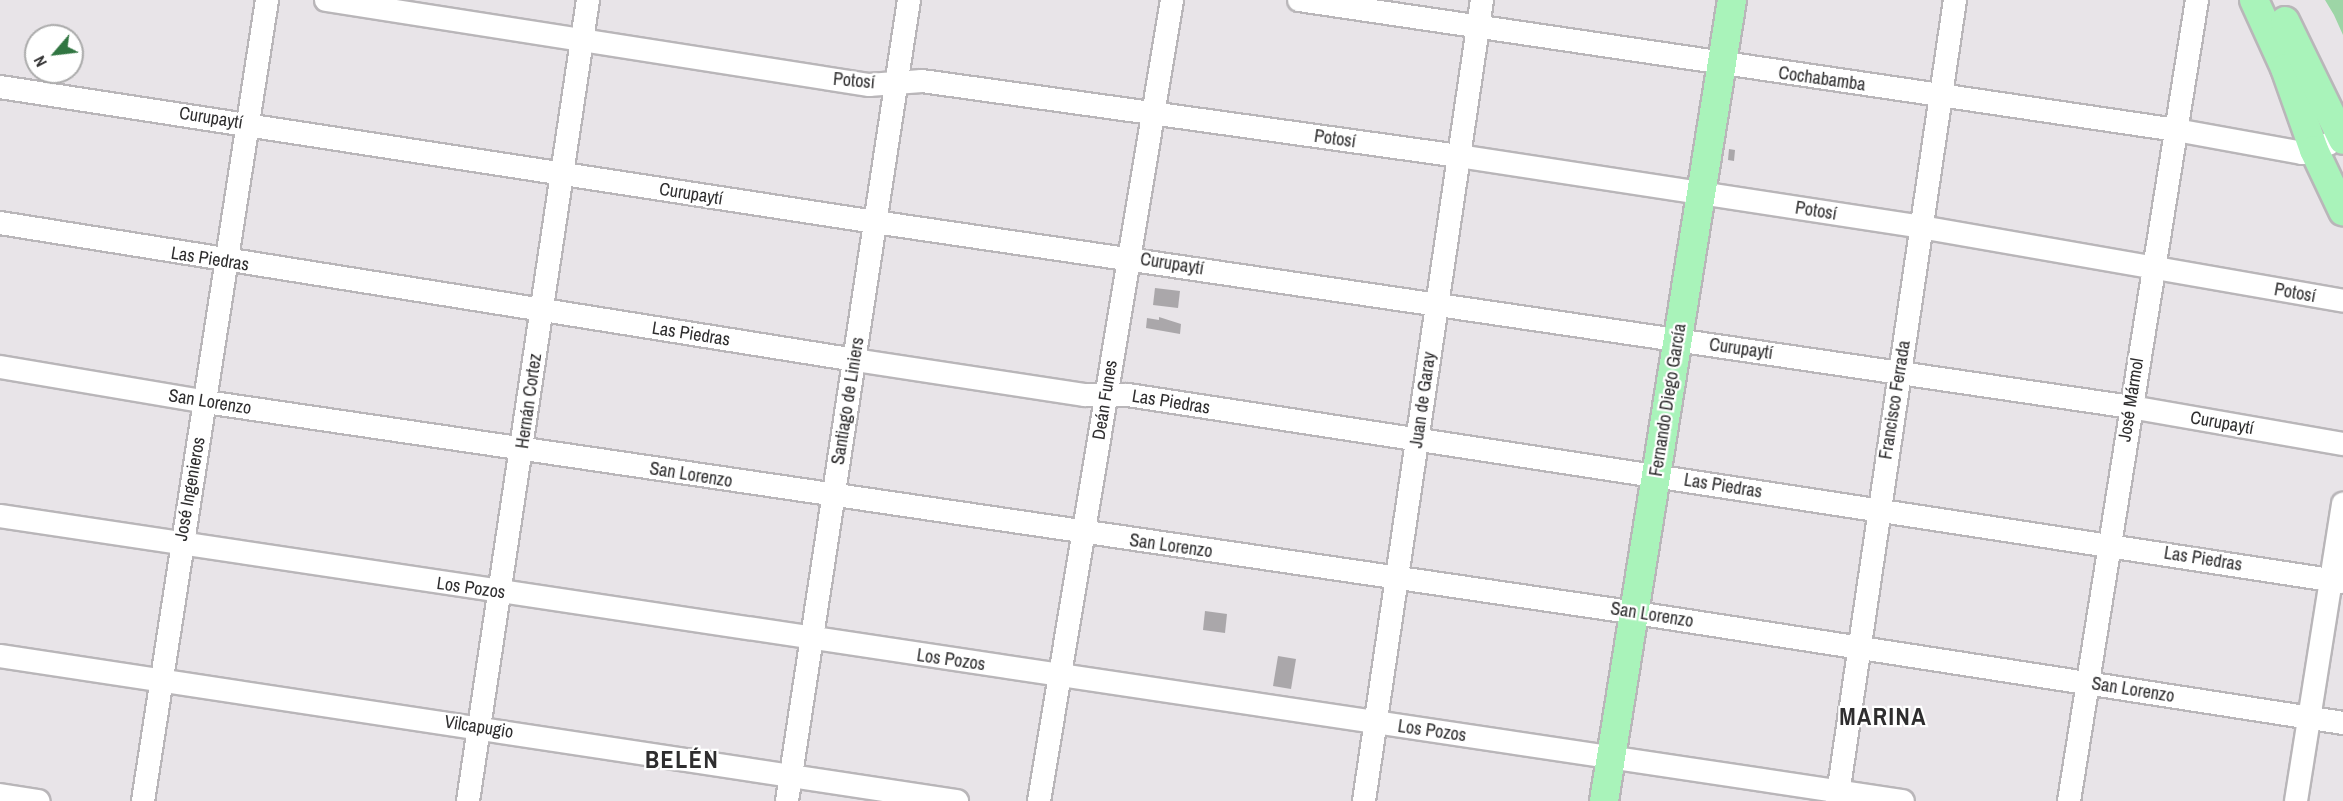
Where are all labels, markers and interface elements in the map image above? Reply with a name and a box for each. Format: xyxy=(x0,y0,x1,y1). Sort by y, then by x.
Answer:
north arrow xyxy=(24,24,84,84)
text: N xyxy=(28,52,52,71)
street label: Cochabamba xyxy=(1777,62,1867,96)
street label: Potosí xyxy=(832,68,876,94)
street label: Curupaytí xyxy=(178,102,244,134)
street label: Potosí xyxy=(1313,125,1357,153)
street label: Curupaytí xyxy=(658,178,724,210)
street label: Potosí xyxy=(1794,197,1838,225)
street label: Las Piedras xyxy=(169,242,251,276)
street label: Curupaytí xyxy=(1139,248,1205,280)
street label: Potosí xyxy=(2273,279,2317,307)
street label: Las Piedras xyxy=(650,317,732,351)
street label: Fernando Diego García xyxy=(1645,322,1691,478)
street label: Curupaytí xyxy=(1708,334,1774,364)
street label: Santiago de Liniers xyxy=(827,336,869,466)
street label: Francisco Ferrada xyxy=(1875,339,1915,461)
street label: Juan de Garay xyxy=(1406,351,1440,449)
street label: Hernán Cortez xyxy=(512,352,546,450)
street label: José Mármol xyxy=(2114,357,2148,443)
street label: Deán Funes xyxy=(1088,359,1122,441)
street label: San Lorenzo xyxy=(167,385,253,419)
street label: Las Piedras xyxy=(1130,385,1212,419)
street label: Curupaytí xyxy=(2189,407,2255,439)
street label: José Ingenieros xyxy=(170,435,210,543)
street label: San Lorenzo xyxy=(648,458,734,492)
street label: Las Piedras xyxy=(1682,469,1764,503)
street label: San Lorenzo xyxy=(1128,529,1214,563)
street label: Las Piedras xyxy=(2162,542,2244,576)
street label: Los Pozos xyxy=(435,573,507,603)
street label: San Lorenzo xyxy=(1609,598,1695,632)
street label: Los Pozos xyxy=(915,645,987,675)
street label: San Lorenzo xyxy=(2090,673,2176,707)
district label: MARINA xyxy=(1839,703,1927,731)
street label: Vilcapugio xyxy=(443,711,515,743)
street label: Los Pozos xyxy=(1396,716,1468,746)
district label: BELÉN xyxy=(645,746,719,774)

